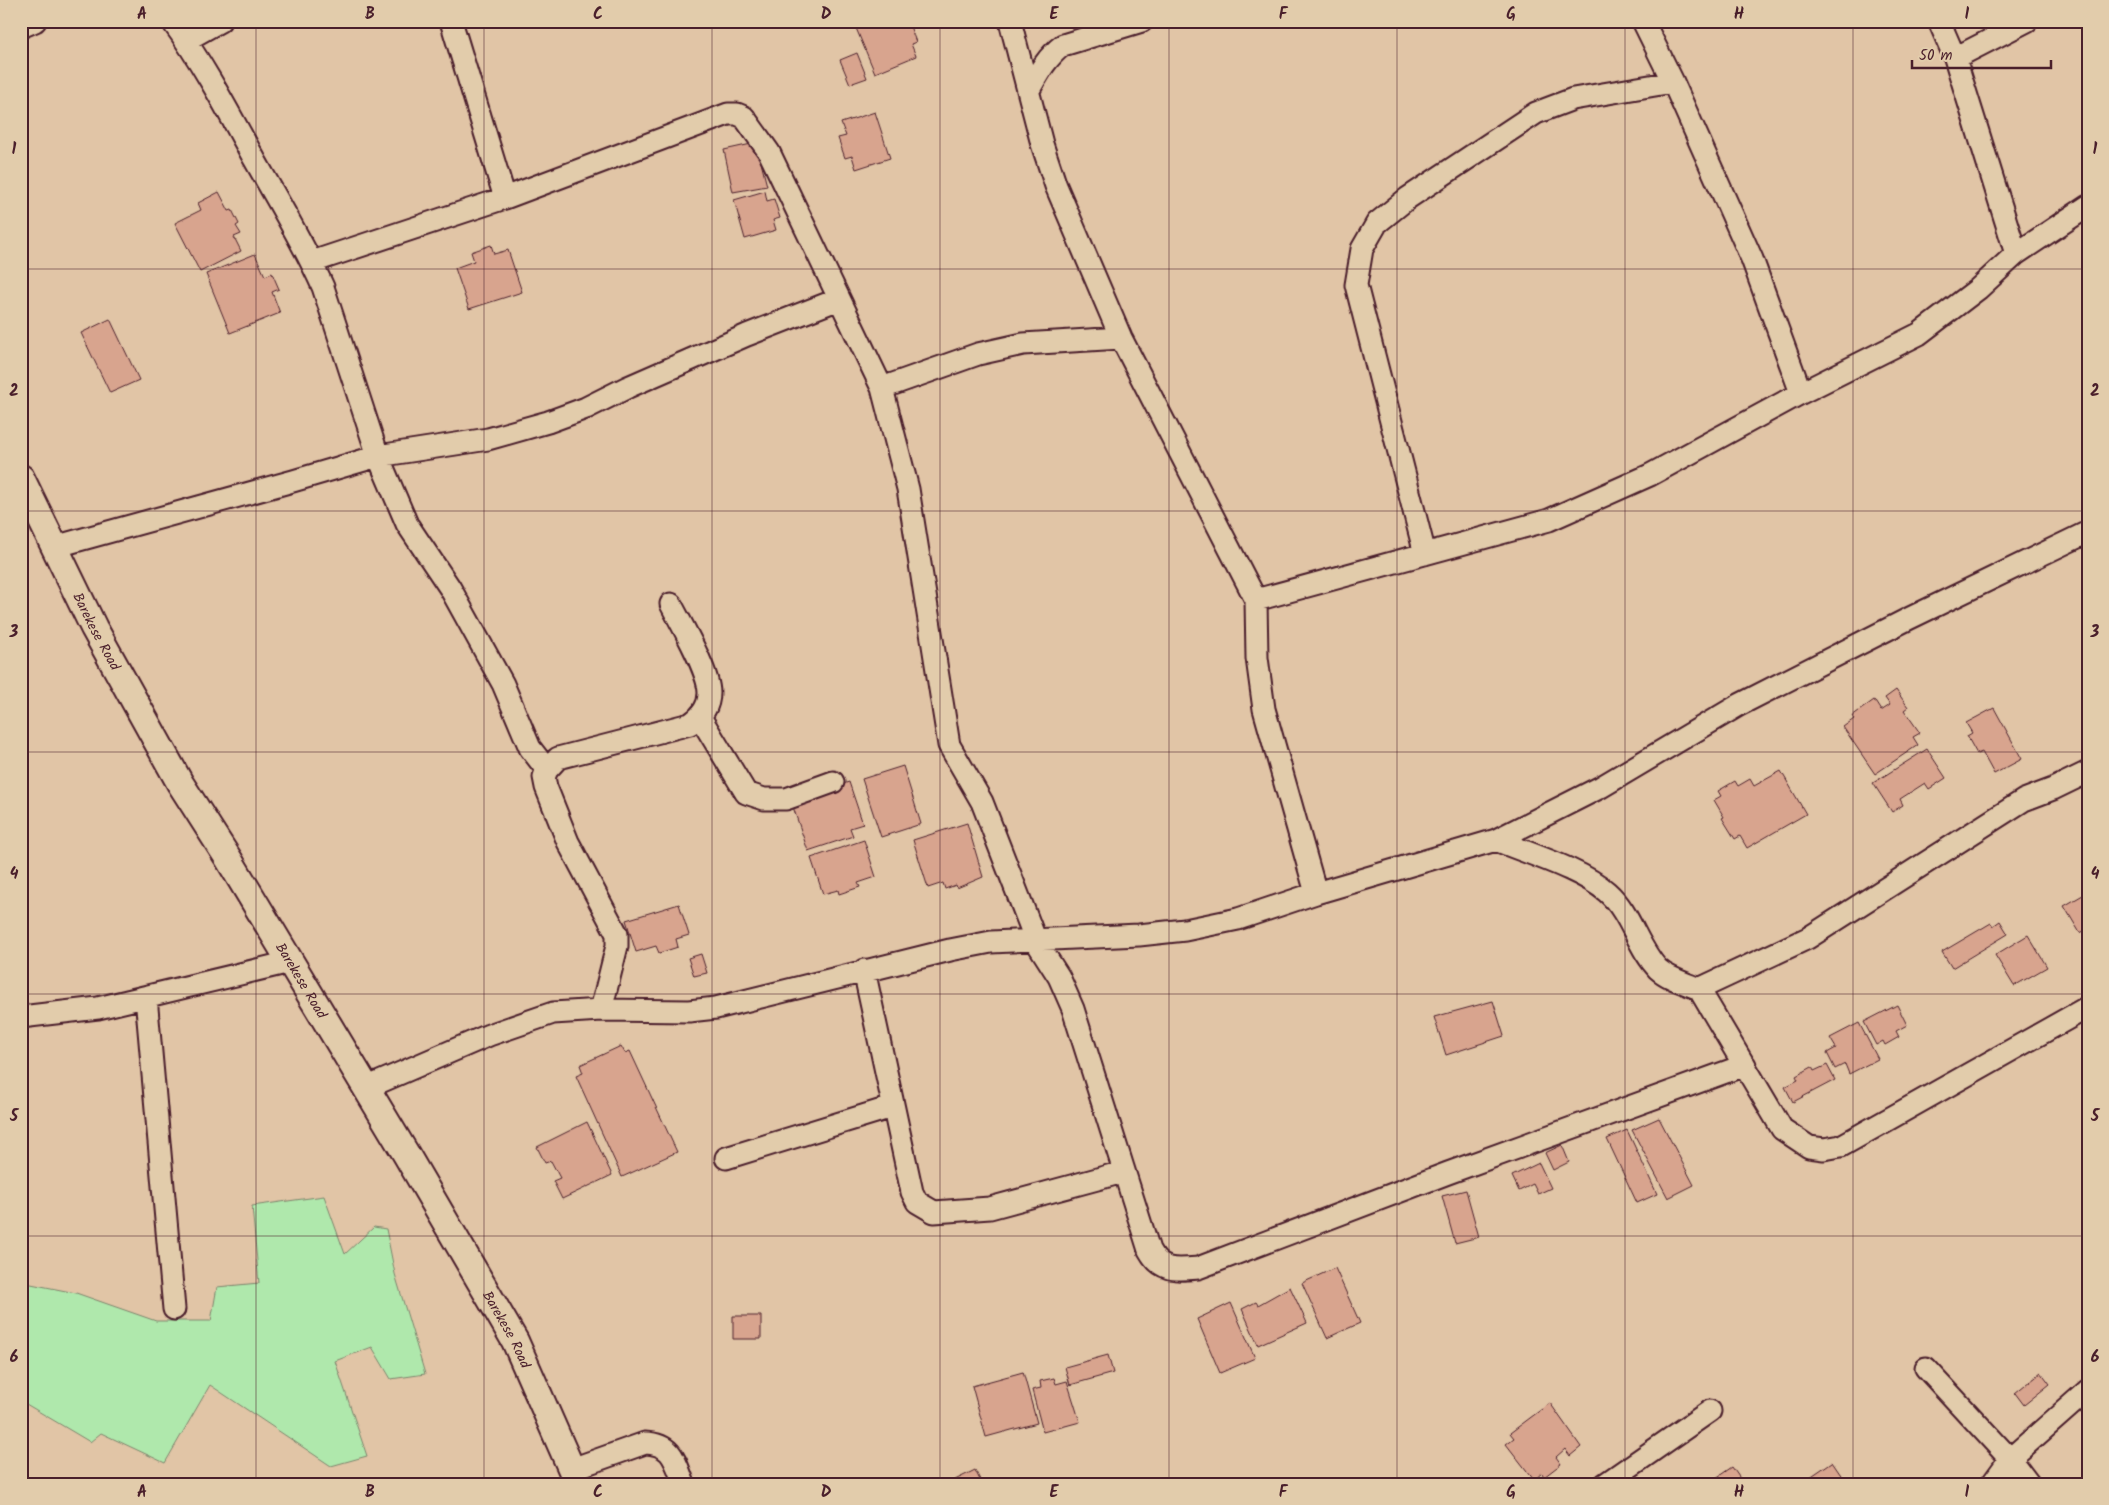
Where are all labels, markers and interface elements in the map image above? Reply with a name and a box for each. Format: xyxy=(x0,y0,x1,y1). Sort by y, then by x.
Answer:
text: A xyxy=(137,2,147,27)
text: B xyxy=(365,2,375,27)
text: C xyxy=(593,2,603,27)
text: D xyxy=(821,2,832,27)
text: E xyxy=(1050,2,1060,27)
text: F xyxy=(1279,2,1289,27)
text: G xyxy=(1506,2,1516,27)
text: H xyxy=(1734,2,1744,27)
text: I xyxy=(1965,2,1970,27)
scale bar xyxy=(1912,38,2050,70)
text: 50 m xyxy=(1919,44,1953,68)
text: 1 xyxy=(12,137,17,162)
text: 1 xyxy=(2093,137,2098,162)
text: 2 xyxy=(9,379,19,404)
text: 2 xyxy=(2090,379,2100,404)
street label: Barekese Road xyxy=(66,589,126,676)
text: 3 xyxy=(9,620,19,645)
text: 3 xyxy=(2090,620,2100,645)
text: 4 xyxy=(10,862,19,887)
text: 4 xyxy=(2091,862,2100,887)
street label: Barekese Road xyxy=(269,939,333,1024)
text: 5 xyxy=(9,1104,20,1129)
text: 5 xyxy=(2090,1104,2101,1129)
street label: Barekese Road xyxy=(476,1287,536,1373)
text: 6 xyxy=(10,1345,19,1370)
text: 6 xyxy=(2091,1345,2100,1370)
text: A xyxy=(137,1480,147,1505)
text: B xyxy=(365,1480,375,1505)
text: C xyxy=(593,1480,603,1505)
text: D xyxy=(821,1480,832,1505)
text: E xyxy=(1050,1480,1060,1505)
text: F xyxy=(1279,1480,1289,1505)
text: G xyxy=(1506,1480,1516,1505)
text: H xyxy=(1734,1480,1744,1505)
text: I xyxy=(1965,1480,1970,1505)

